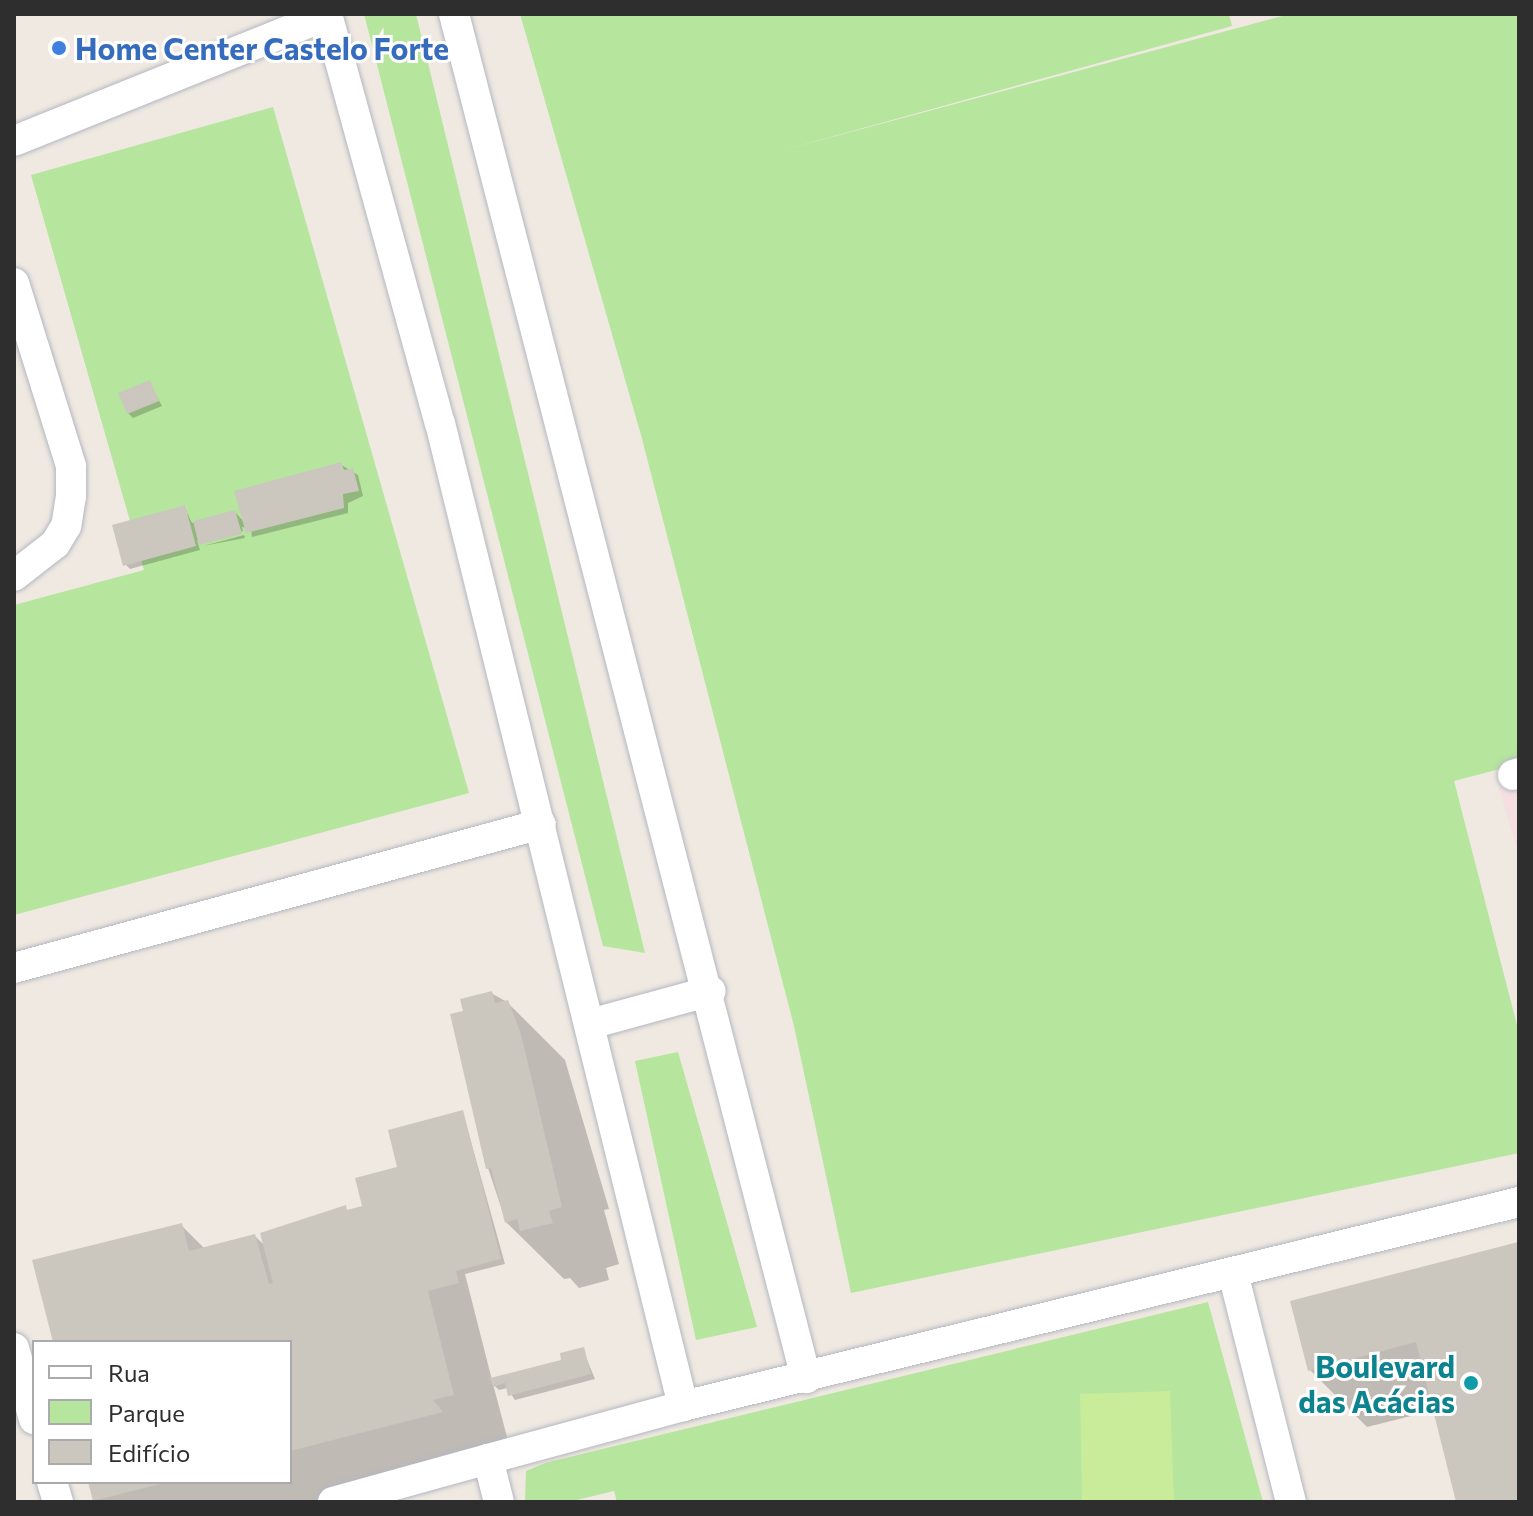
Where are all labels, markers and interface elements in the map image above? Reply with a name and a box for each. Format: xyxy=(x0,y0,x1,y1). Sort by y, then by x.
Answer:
place label: Home Center Castelo Forte xyxy=(75,30,449,66)
marker: Home Center Castelo Forte xyxy=(50,39,68,57)
legend xyxy=(32,1340,292,1484)
place label: Boulevard das Acácias xyxy=(1298,1348,1455,1418)
text: Rua xyxy=(108,1358,150,1387)
marker: Boulevard das Acácias xyxy=(1462,1374,1480,1392)
text: Parque xyxy=(108,1398,185,1427)
text: Edifício xyxy=(108,1438,190,1467)

